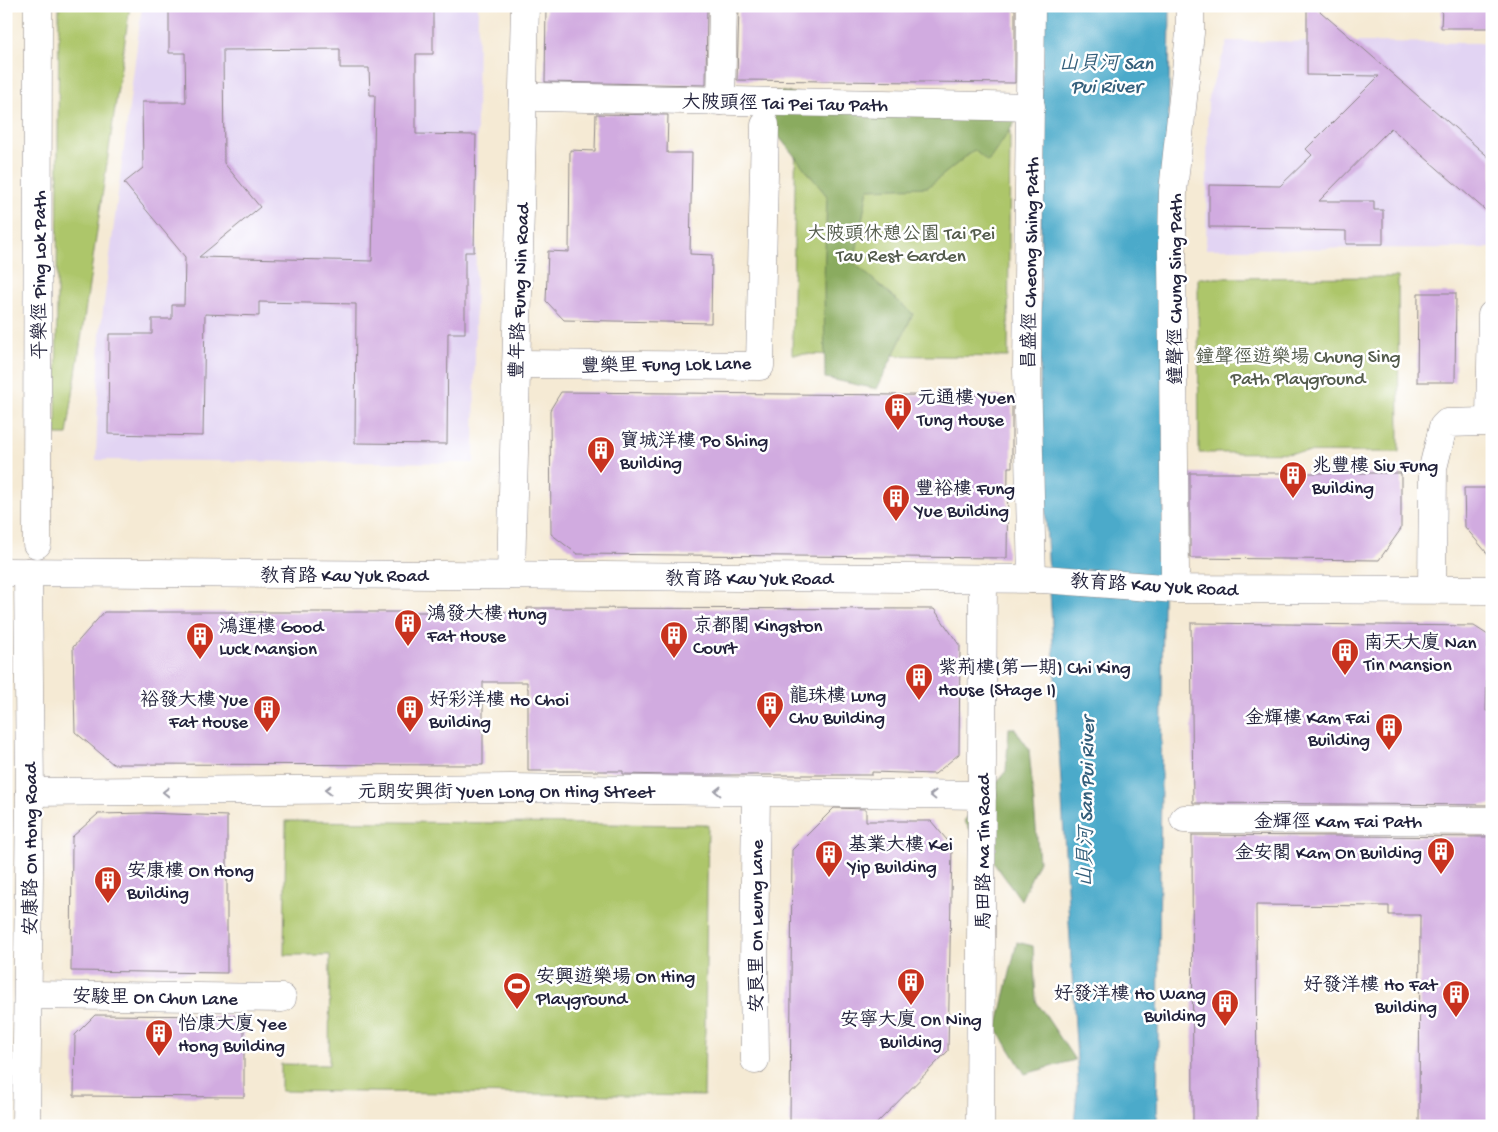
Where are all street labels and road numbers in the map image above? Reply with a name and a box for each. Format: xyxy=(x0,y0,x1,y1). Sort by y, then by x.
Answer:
street label: 大陂頭徑 Tai Pei Tau Path xyxy=(682,91,888,119)
street label: 昌盛徑 Cheong Shing Path xyxy=(1018,157,1046,369)
street label: 平樂徑 Ping Lok Path xyxy=(29,190,53,360)
street label: 鐘聲徑 Chung Sing Path xyxy=(1165,193,1189,385)
street label: 豐年路 Fung Nin Road xyxy=(506,201,536,379)
street label: 豐樂里 Fung Lok Lane xyxy=(581,353,752,379)
street label: 教育路 Kau Yuk Road xyxy=(260,565,430,589)
street label: 教育路 Kau Yuk Road xyxy=(665,568,835,592)
street label: 教育路 Kau Yuk Road xyxy=(1069,571,1240,603)
street label: 安康路 On Hong Road xyxy=(20,761,44,936)
street label: 馬田路 Ma Tin Road xyxy=(973,772,997,930)
street label: 元朗安興街 Yuen Long On Hing Street xyxy=(358,781,657,805)
street label: 金輝徑 Kam Fai Path xyxy=(1254,811,1422,835)
street label: 安良里 On Leung Lane xyxy=(746,839,770,1012)
street label: 安駿里 On Chun Lane xyxy=(72,986,238,1012)

